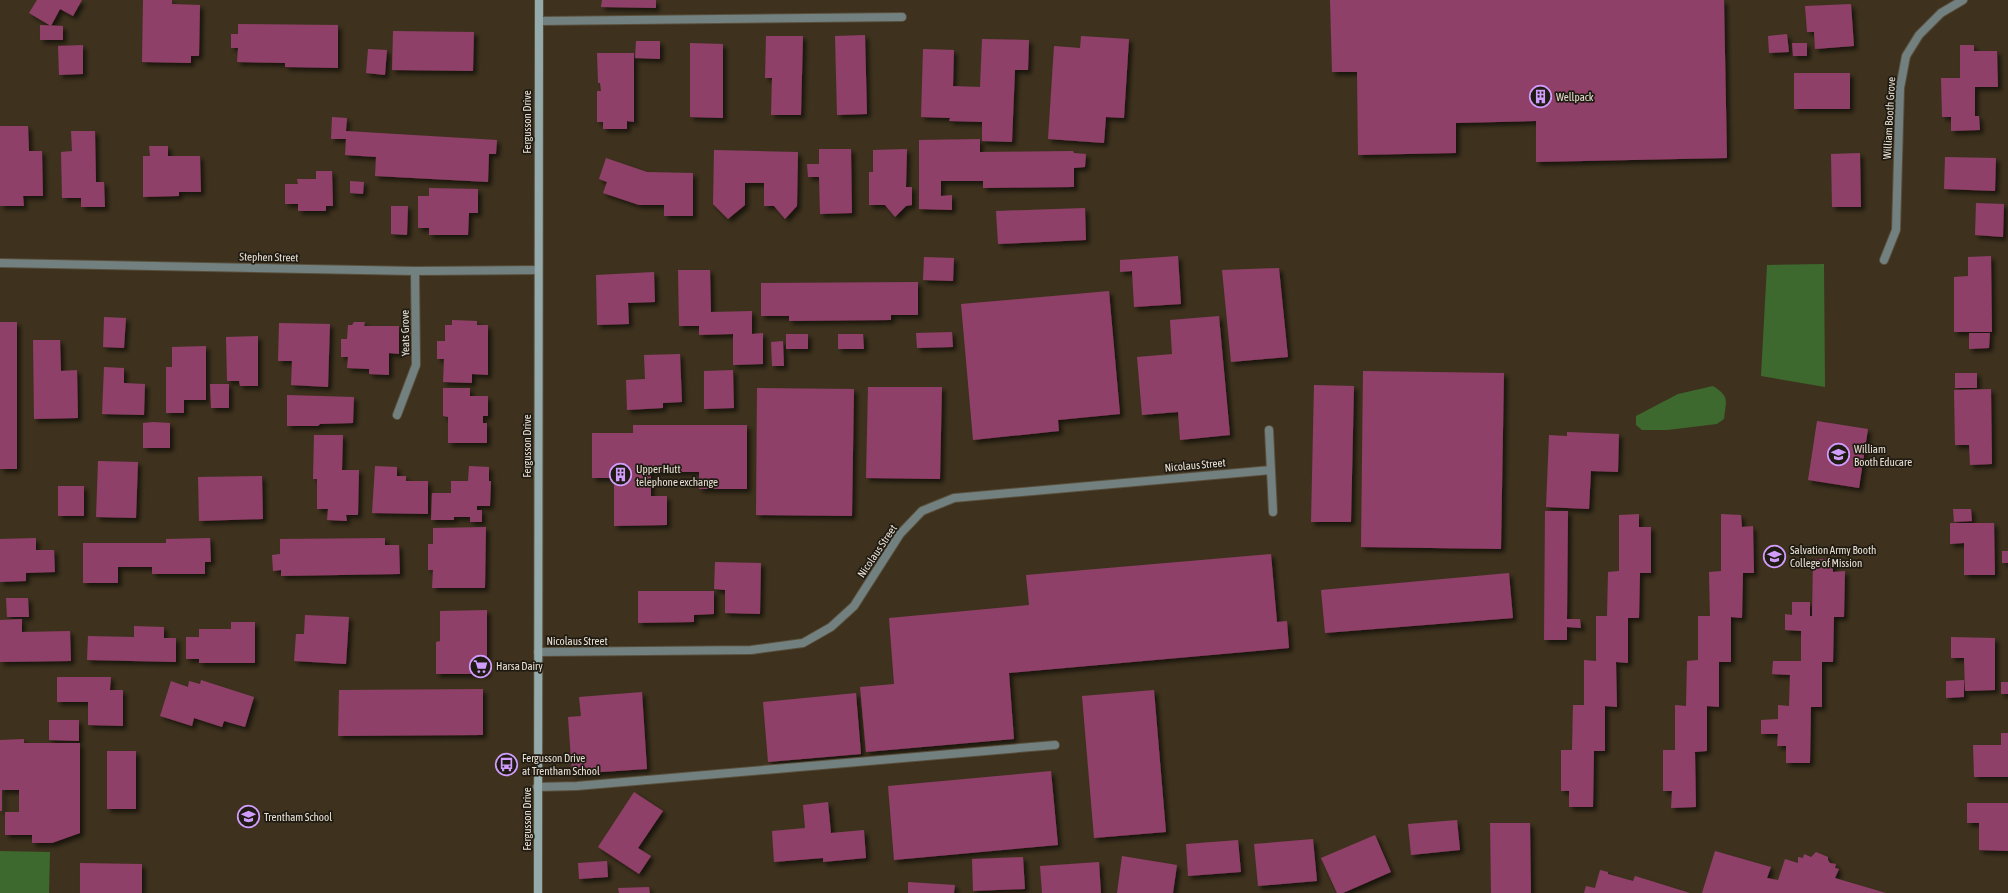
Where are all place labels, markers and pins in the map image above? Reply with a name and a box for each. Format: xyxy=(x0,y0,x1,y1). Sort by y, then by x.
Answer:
building icon: Wellpack xyxy=(1528,84,1554,110)
place label: Wellpack xyxy=(1556,91,1594,103)
school or university icon: William Booth Educare xyxy=(1825,442,1851,468)
place label: William Booth Educare xyxy=(1854,443,1912,468)
building icon: Upper Hutt telephone exchange xyxy=(608,462,634,488)
place label: Upper Hutt telephone exchange xyxy=(636,463,718,488)
school or university icon: Salvation Army Booth College of Mission xyxy=(1762,543,1788,569)
place label: Salvation Army Booth College of Mission xyxy=(1790,544,1876,569)
supermarket icon: Harsa Dairy xyxy=(467,653,493,679)
place label: Harsa Dairy xyxy=(496,660,543,672)
bus stop icon: Fergusson Drive at Trentham School xyxy=(494,751,520,777)
place label: Fergusson Drive at Trentham School xyxy=(522,752,600,777)
school or university icon: Trentham School xyxy=(236,804,262,830)
place label: Trentham School xyxy=(264,811,332,823)

